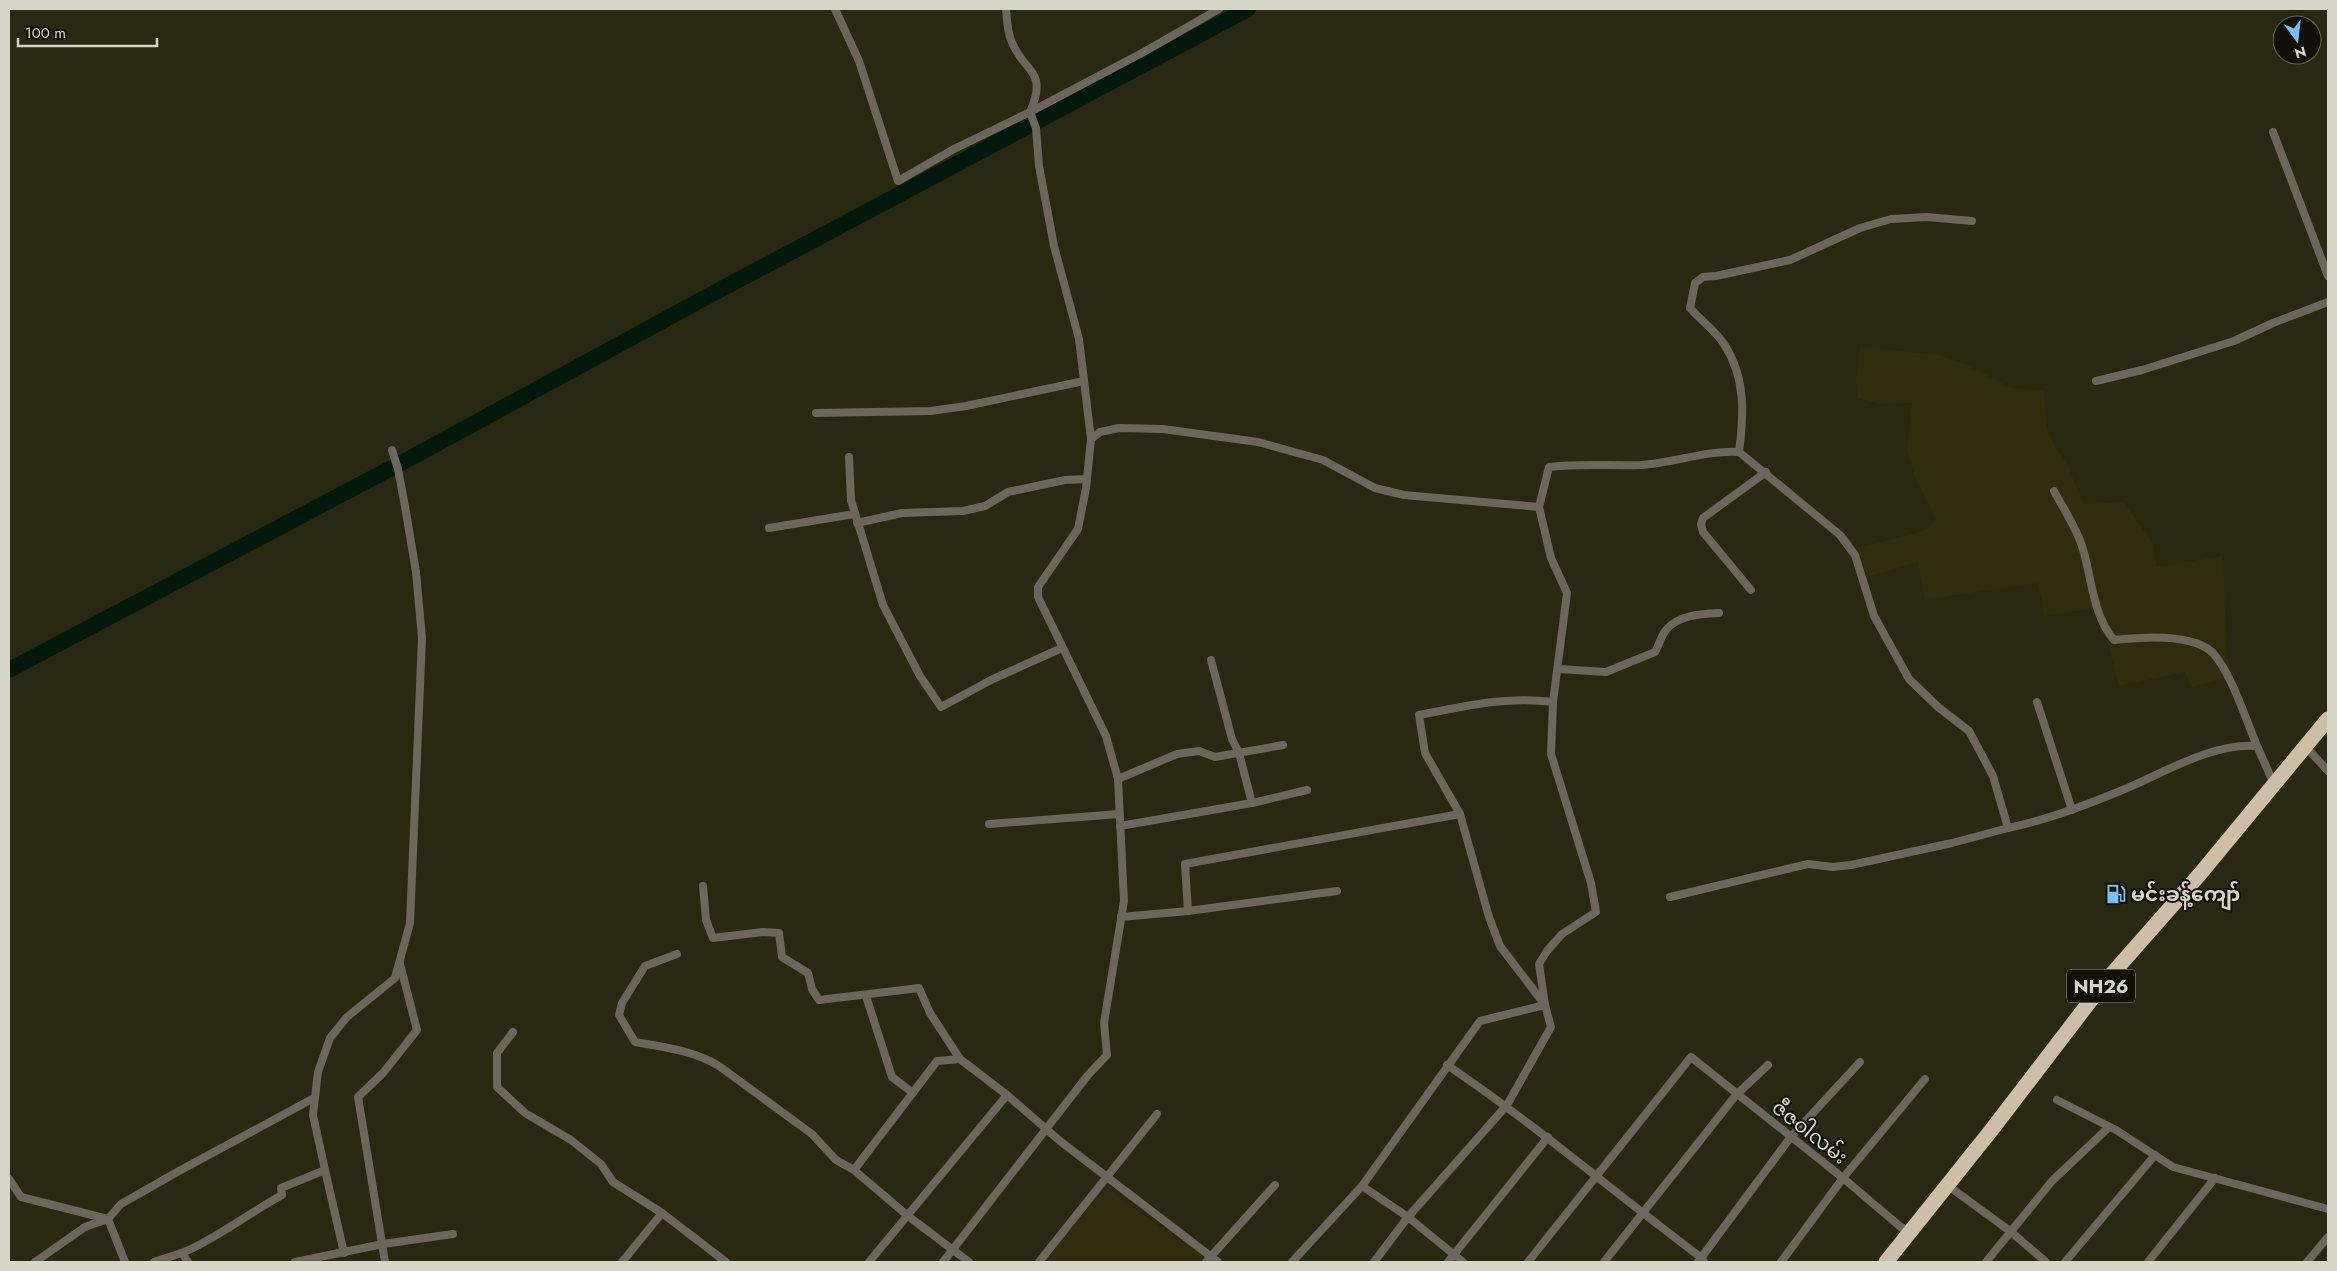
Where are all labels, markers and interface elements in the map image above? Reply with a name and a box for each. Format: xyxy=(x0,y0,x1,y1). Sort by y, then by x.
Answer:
scale bar xyxy=(18,15,156,47)
north arrow xyxy=(2272,15,2322,65)
text: 100 m xyxy=(25,22,66,44)
text: N xyxy=(2292,41,2308,64)
place label: မင်းခန့်ကျော် xyxy=(2131,880,2240,911)
fuel station icon: မင်းခန့်ကျော် xyxy=(2105,883,2127,905)
road number: NH26 xyxy=(2067,969,2135,1002)
street label: ဇီဇဝါလမ်း xyxy=(1766,1094,1854,1171)

